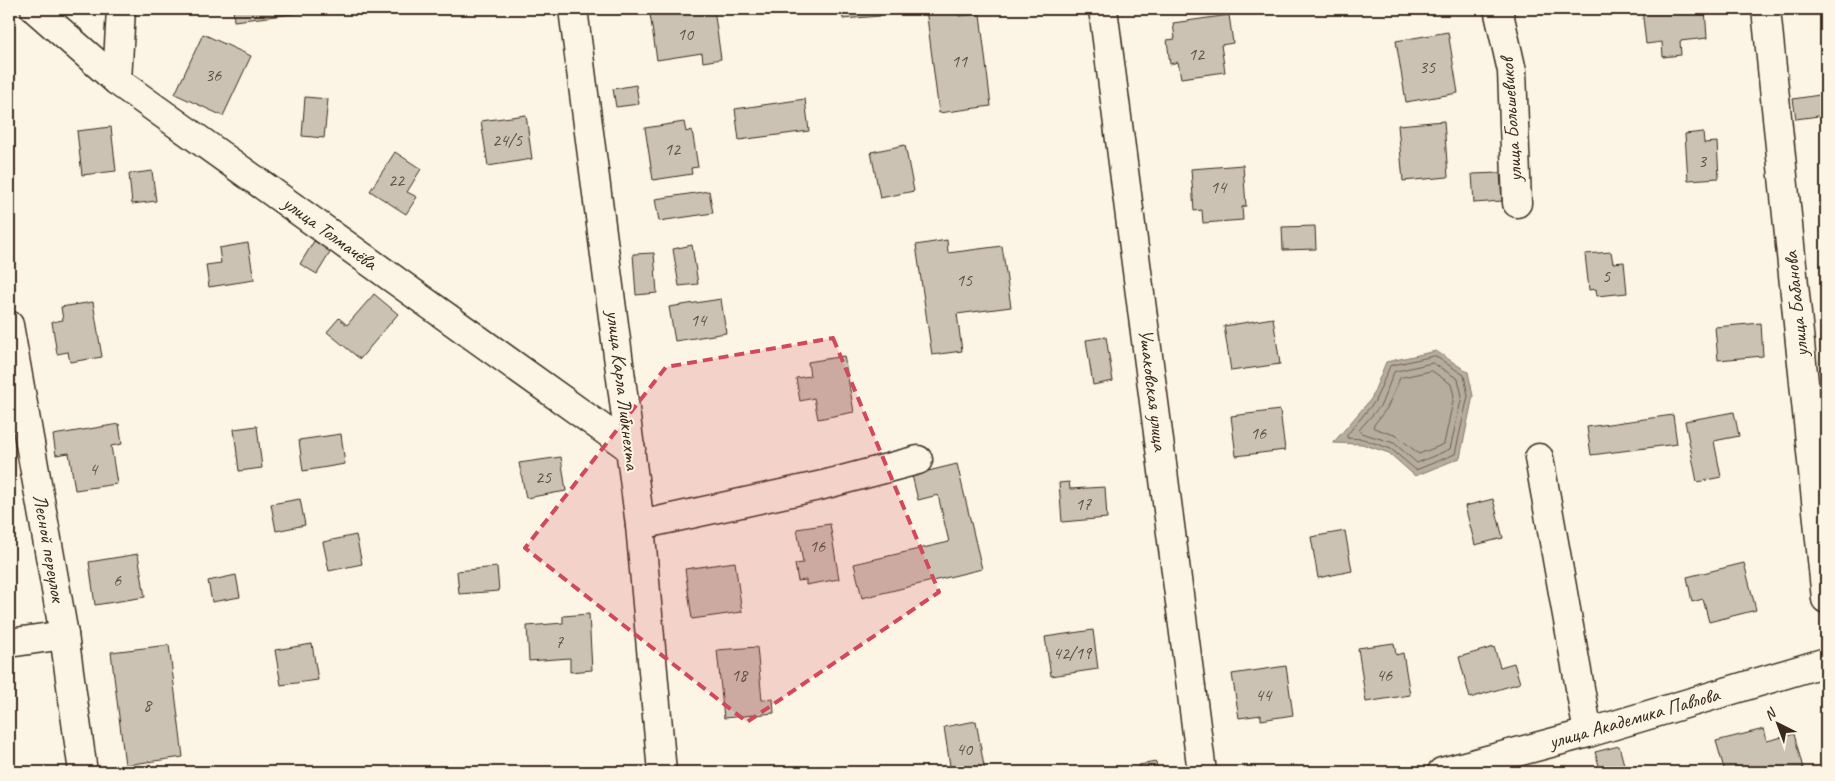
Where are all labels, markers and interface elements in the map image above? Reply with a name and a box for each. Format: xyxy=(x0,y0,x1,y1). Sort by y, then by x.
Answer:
house number: 10 xyxy=(677,23,695,45)
house number: 12 xyxy=(1188,43,1206,65)
house number: 11 xyxy=(951,50,968,72)
street label: улица Большевиков xyxy=(1494,54,1528,184)
house number: 35 xyxy=(1419,56,1436,78)
house number: 36 xyxy=(205,64,222,86)
house number: 24/5 xyxy=(492,129,523,151)
house number: 12 xyxy=(664,138,682,160)
house number: 3 xyxy=(1698,150,1708,172)
house number: 22 xyxy=(388,169,406,191)
house number: 14 xyxy=(1210,176,1228,198)
street label: улица Толмачёва xyxy=(277,190,383,276)
street label: улица Бабанова xyxy=(1778,249,1814,359)
house number: 5 xyxy=(1602,265,1611,287)
house number: 15 xyxy=(956,269,973,291)
street label: улица Карла Либкнехта xyxy=(601,308,645,473)
house number: 14 xyxy=(690,309,708,331)
street label: Ушаковская улица xyxy=(1133,328,1173,453)
house number: 16 xyxy=(1250,422,1267,444)
house number: 4 xyxy=(89,458,99,480)
house number: 25 xyxy=(535,466,552,488)
street label: Лесной переулок xyxy=(27,492,71,605)
house number: 17 xyxy=(1075,493,1092,515)
house number: 16 xyxy=(809,535,826,557)
house number: 6 xyxy=(113,569,122,591)
house number: 7 xyxy=(555,631,564,653)
house number: 42/19 xyxy=(1053,642,1093,664)
house number: 18 xyxy=(731,664,749,686)
house number: 46 xyxy=(1376,664,1393,686)
street label: улица Академика Павлова xyxy=(1545,681,1723,755)
house number: 44 xyxy=(1255,684,1273,706)
house number: 8 xyxy=(143,694,153,716)
north arrow xyxy=(1752,698,1802,748)
text: N xyxy=(1761,704,1780,724)
house number: 40 xyxy=(956,738,974,760)

